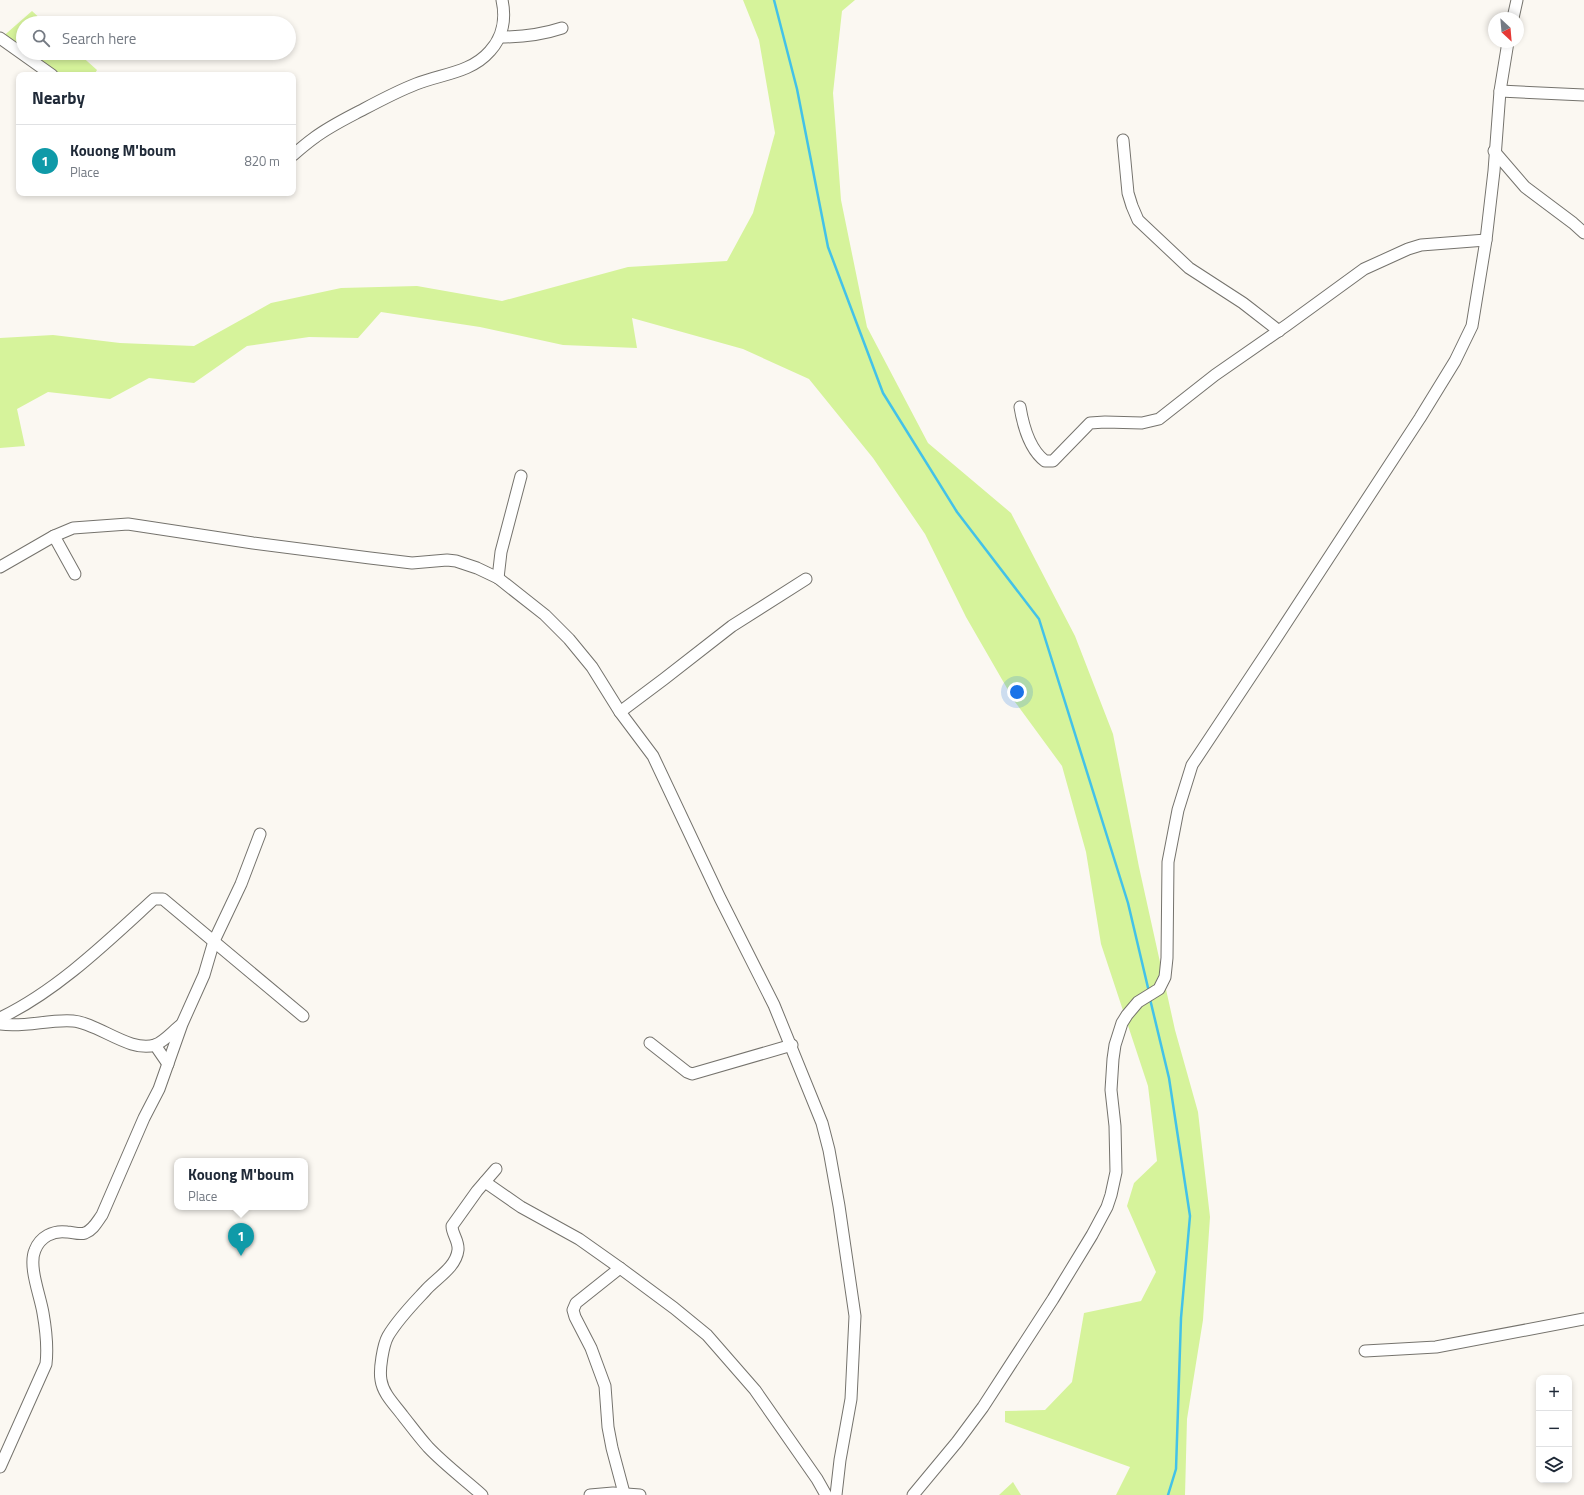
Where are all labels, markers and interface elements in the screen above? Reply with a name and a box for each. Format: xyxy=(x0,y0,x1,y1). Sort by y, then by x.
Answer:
north arrow xyxy=(1488,12,1524,48)
search box xyxy=(16,16,296,60)
icon: search xyxy=(30,27,52,49)
text: Search here xyxy=(62,27,136,50)
text: Nearby xyxy=(32,85,85,111)
text: Kouong M'boum xyxy=(70,139,176,162)
text: 1 xyxy=(41,151,49,171)
text: 820 m xyxy=(244,151,280,171)
text: Place xyxy=(70,162,99,182)
your location xyxy=(1007,682,1027,702)
popup xyxy=(174,1158,308,1210)
text: Kouong M'boum xyxy=(188,1163,294,1186)
text: Place xyxy=(188,1186,217,1206)
pin: 1 xyxy=(228,1223,254,1256)
map controls xyxy=(1536,1375,1572,1483)
button: + xyxy=(1536,1375,1572,1411)
button: − xyxy=(1536,1411,1572,1447)
button: layers xyxy=(1536,1447,1572,1483)

